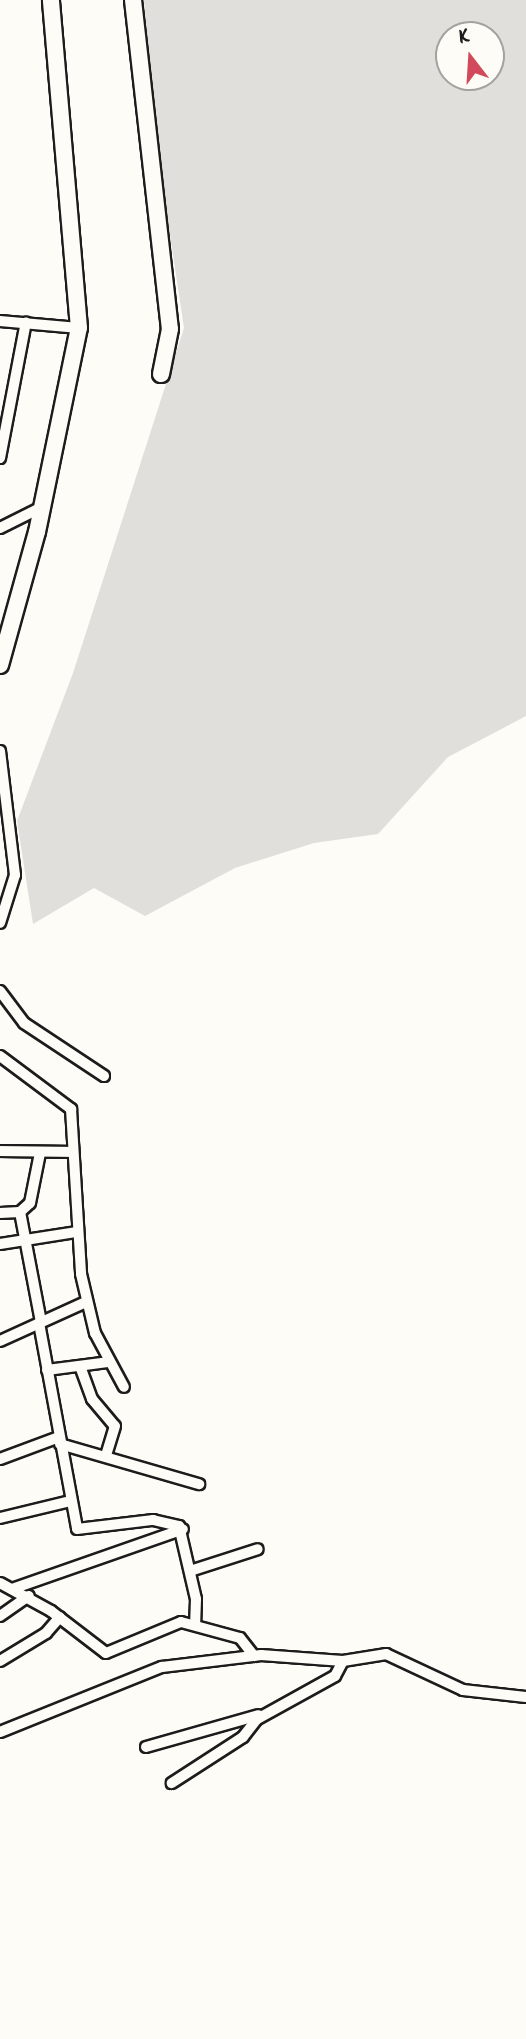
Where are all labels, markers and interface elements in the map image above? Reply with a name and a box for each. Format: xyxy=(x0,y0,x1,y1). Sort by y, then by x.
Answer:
north arrow xyxy=(435,21,505,91)
text: K xyxy=(455,22,474,54)

